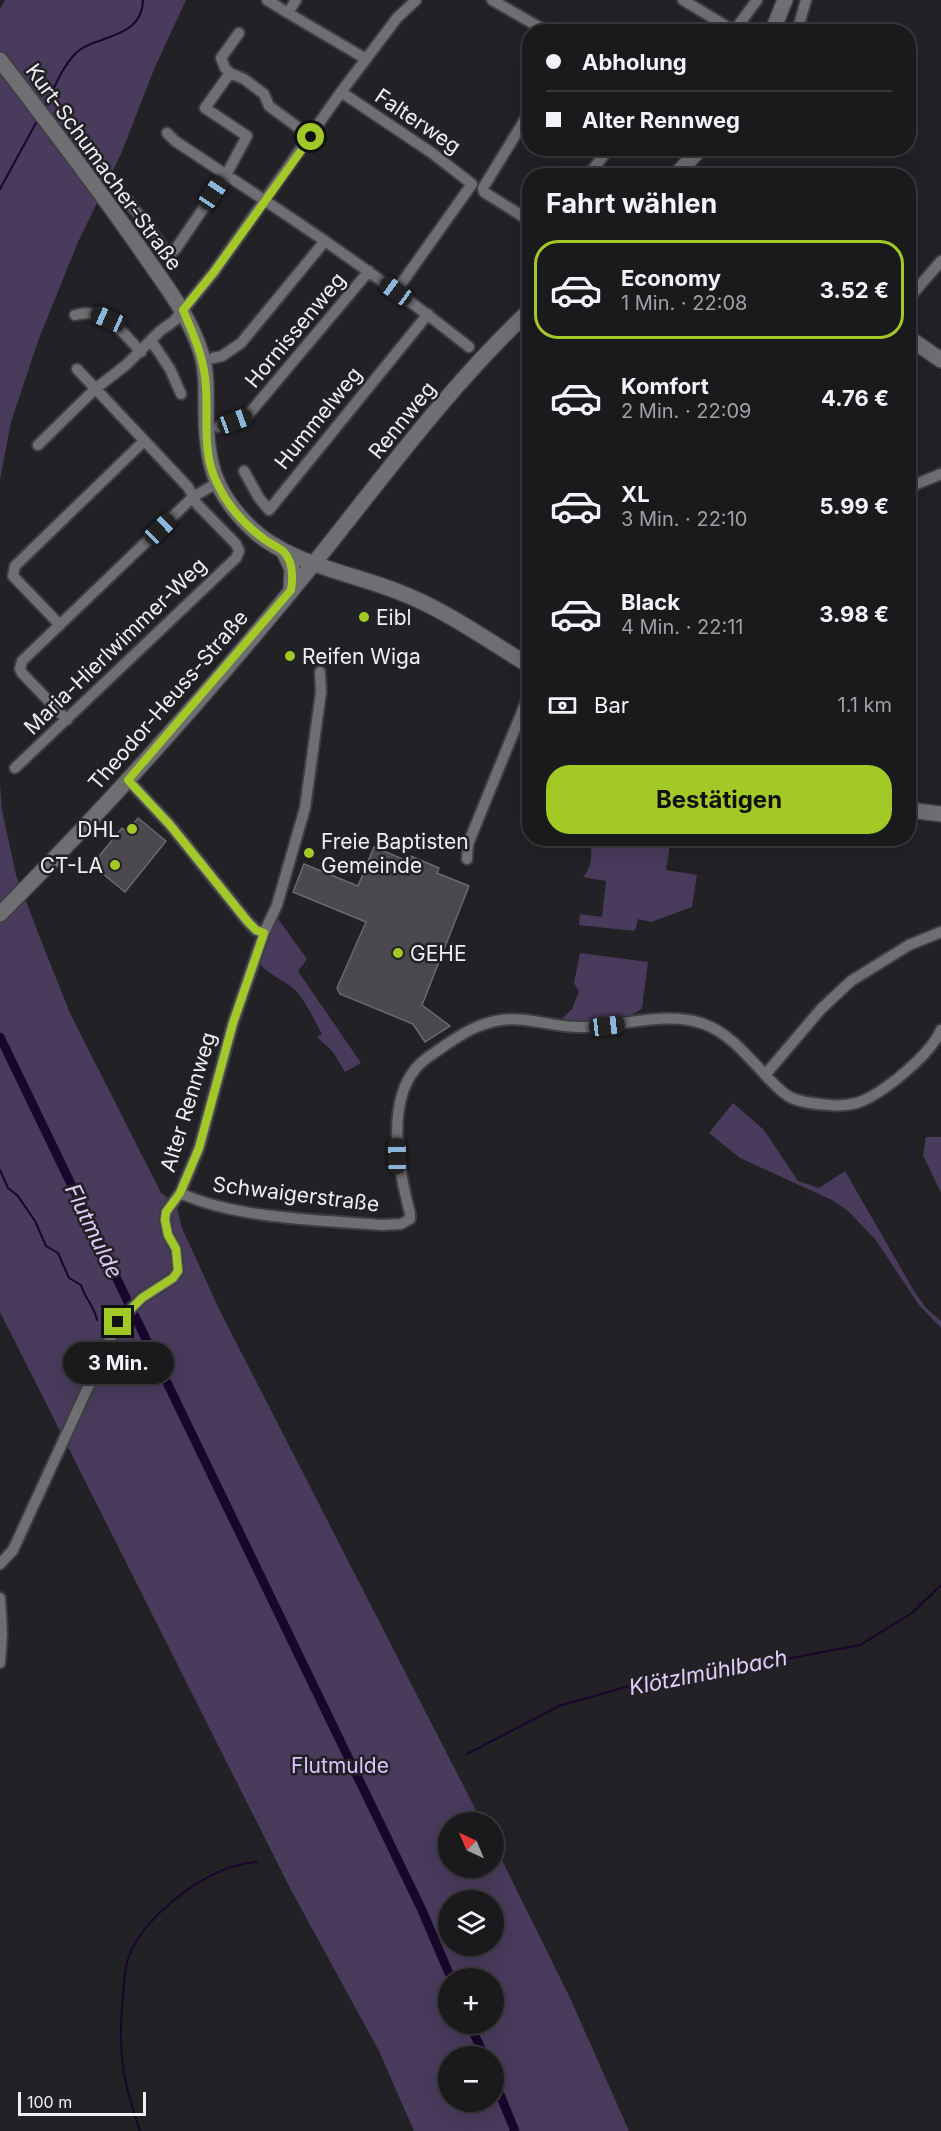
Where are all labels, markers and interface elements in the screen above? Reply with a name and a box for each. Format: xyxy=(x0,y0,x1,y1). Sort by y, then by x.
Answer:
text: Abholung xyxy=(582,49,687,75)
street label: Kurt-Schumacher-Straße xyxy=(21,59,187,275)
street label: Falterweg xyxy=(370,83,466,159)
text: Alter Rennweg xyxy=(582,107,740,133)
route start xyxy=(297,123,324,150)
car xyxy=(195,173,231,213)
text: Fahrt wählen xyxy=(546,187,717,220)
icon: car xyxy=(549,263,603,317)
text: Economy xyxy=(621,265,721,291)
street label: Hornissenweg xyxy=(240,267,350,393)
car xyxy=(376,273,416,309)
text: 3.52 € xyxy=(820,277,889,303)
text: 1 Min. · 22:08 xyxy=(621,291,747,315)
car xyxy=(88,303,128,335)
street label: Hummelweg xyxy=(269,362,367,474)
icon: car xyxy=(549,371,603,425)
text: Komfort xyxy=(621,373,709,399)
street label: Rennweg xyxy=(363,376,441,464)
text: 4.76 € xyxy=(821,385,889,411)
text: 2 Min. · 22:09 xyxy=(621,399,752,423)
car xyxy=(215,406,255,436)
icon: car xyxy=(549,479,603,533)
text: XL xyxy=(621,481,650,507)
text: 5.99 € xyxy=(820,493,889,519)
text: 3 Min. · 22:10 xyxy=(621,507,747,531)
car xyxy=(141,510,179,548)
street label: Maria-Hierlwimmer-Weg xyxy=(19,552,211,740)
icon: car xyxy=(549,587,603,641)
text: Black xyxy=(621,589,680,615)
text: 3.98 € xyxy=(819,601,889,627)
street label: Theodor-Heuss-Straße xyxy=(83,605,253,795)
place label: Eibl xyxy=(376,605,412,630)
marker: Eibl xyxy=(357,610,371,624)
text: 4 Min. · 22:11 xyxy=(621,615,743,639)
place label: Reifen Wiga xyxy=(302,644,421,669)
marker: Reifen Wiga xyxy=(283,649,297,663)
icon: cash xyxy=(546,689,579,722)
text: Bar xyxy=(594,692,629,718)
text: 1.1 km xyxy=(838,693,892,717)
button: Bestätigen xyxy=(546,765,892,834)
place label: DHL xyxy=(77,817,120,842)
marker: DHL xyxy=(125,822,139,836)
place label: Freie Baptisten Gemeinde xyxy=(321,829,469,878)
marker: Freie Baptisten Gemeinde xyxy=(302,846,316,860)
place label: CT-LA xyxy=(40,853,103,878)
marker: CT-LA xyxy=(108,858,122,872)
place label: GEHE xyxy=(410,941,467,966)
marker: GEHE xyxy=(391,946,405,960)
car xyxy=(588,1015,626,1037)
street label: Alter Rennweg xyxy=(155,1029,221,1175)
car xyxy=(388,1138,406,1174)
street label: Schwaigerstraße xyxy=(211,1171,381,1217)
water label: Flutmulde xyxy=(60,1179,128,1283)
route end xyxy=(104,1308,131,1335)
callout: 3 Min. xyxy=(63,1343,174,1385)
text: 3 Min. xyxy=(88,1351,149,1375)
water label: Klötzlmühlbach xyxy=(626,1644,790,1700)
park label: Flutmulde xyxy=(291,1753,389,1778)
north arrow xyxy=(438,1812,504,1878)
map controls xyxy=(438,1812,504,2112)
button: layers xyxy=(438,1890,504,1956)
button: + xyxy=(438,1968,504,2034)
button: − xyxy=(438,2046,504,2112)
scale bar xyxy=(18,2089,146,2116)
text: 100 m xyxy=(27,2092,72,2112)

